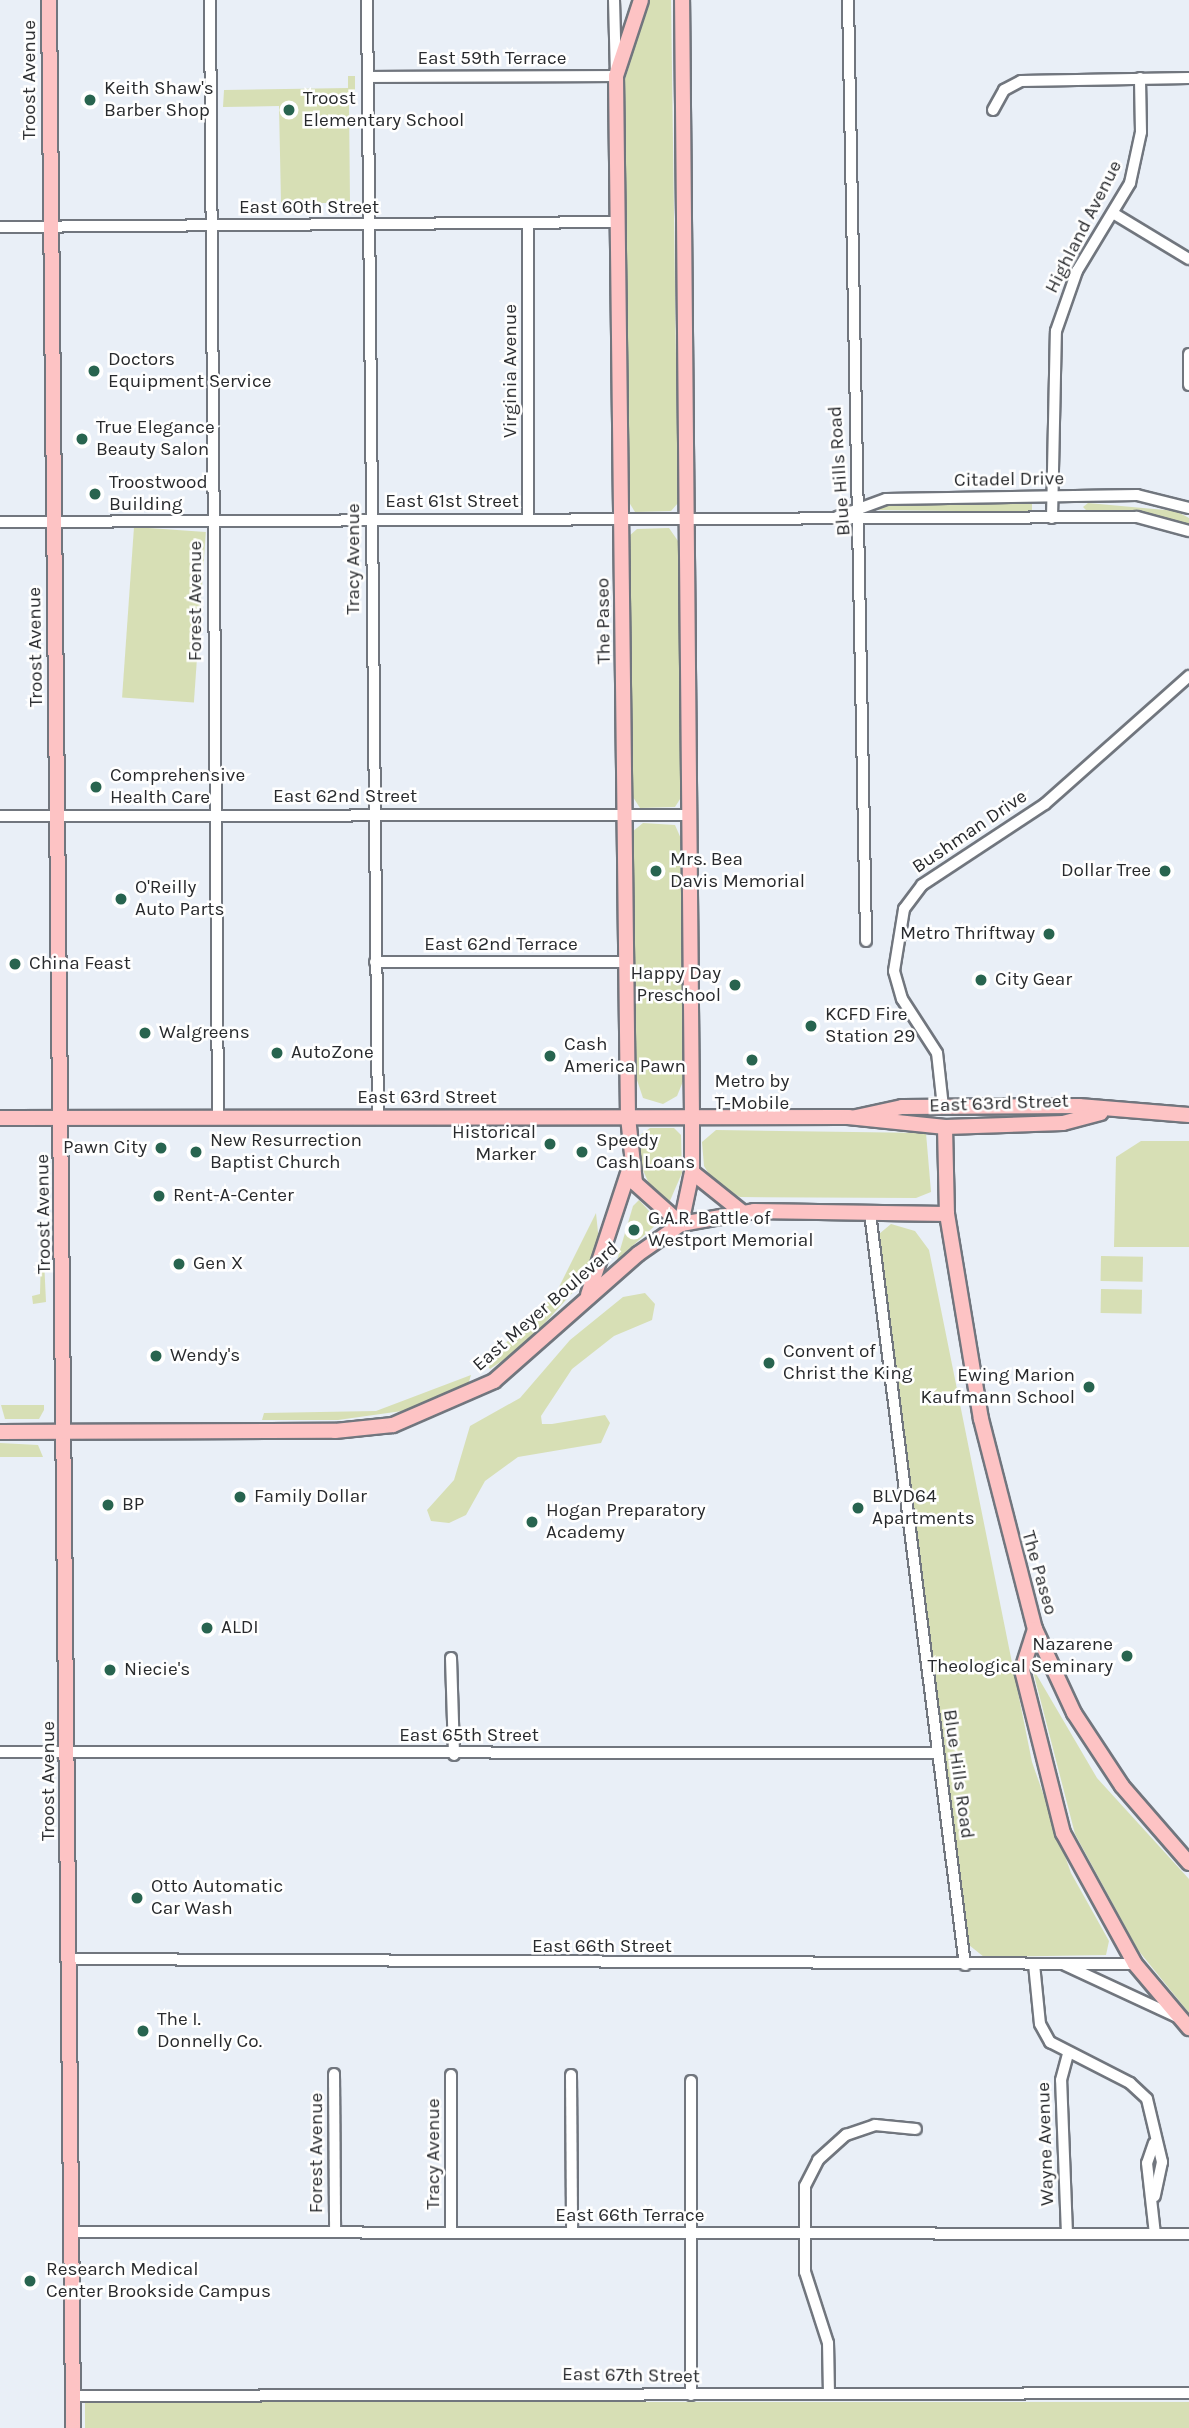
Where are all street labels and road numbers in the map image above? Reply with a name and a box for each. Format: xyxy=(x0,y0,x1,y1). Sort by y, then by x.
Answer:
street label: Troost Avenue xyxy=(19,20,41,140)
street label: East 59th Terrace xyxy=(417,48,567,70)
street label: Highland Avenue xyxy=(1041,157,1127,297)
street label: East 60th Street xyxy=(239,197,379,219)
street label: Virginia Avenue xyxy=(500,304,522,438)
street label: Blue Hills Road xyxy=(824,405,856,537)
street label: Citadel Drive xyxy=(954,468,1064,492)
street label: East 61st Street xyxy=(385,491,519,513)
street label: Tracy Avenue xyxy=(343,503,365,615)
street label: Forest Avenue xyxy=(185,541,207,661)
street label: The Paseo xyxy=(592,578,616,664)
street label: Troost Avenue xyxy=(24,587,48,707)
street label: Bushman Drive xyxy=(908,785,1032,879)
street label: East 62nd Street xyxy=(273,786,417,808)
street label: East 62nd Terrace xyxy=(424,934,578,956)
street label: East 63rd Street xyxy=(357,1087,497,1109)
street label: East 63rd Street xyxy=(929,1090,1069,1118)
street label: Troost Avenue xyxy=(32,1154,56,1274)
street label: East Meyer Boulevard xyxy=(469,1238,623,1376)
street label: The Paseo xyxy=(1016,1528,1062,1618)
street label: Blue Hills Road xyxy=(938,1708,978,1840)
street label: Troost Avenue xyxy=(38,1721,60,1841)
street label: East 65th Street xyxy=(399,1725,539,1747)
street label: East 66th Street xyxy=(532,1936,672,1958)
street label: Wayne Avenue xyxy=(1032,2082,1060,2206)
street label: Forest Avenue xyxy=(306,2093,328,2213)
street label: Tracy Avenue xyxy=(423,2098,445,2210)
street label: East 66th Terrace xyxy=(555,2205,705,2227)
street label: East 67th Street xyxy=(562,2363,700,2389)

